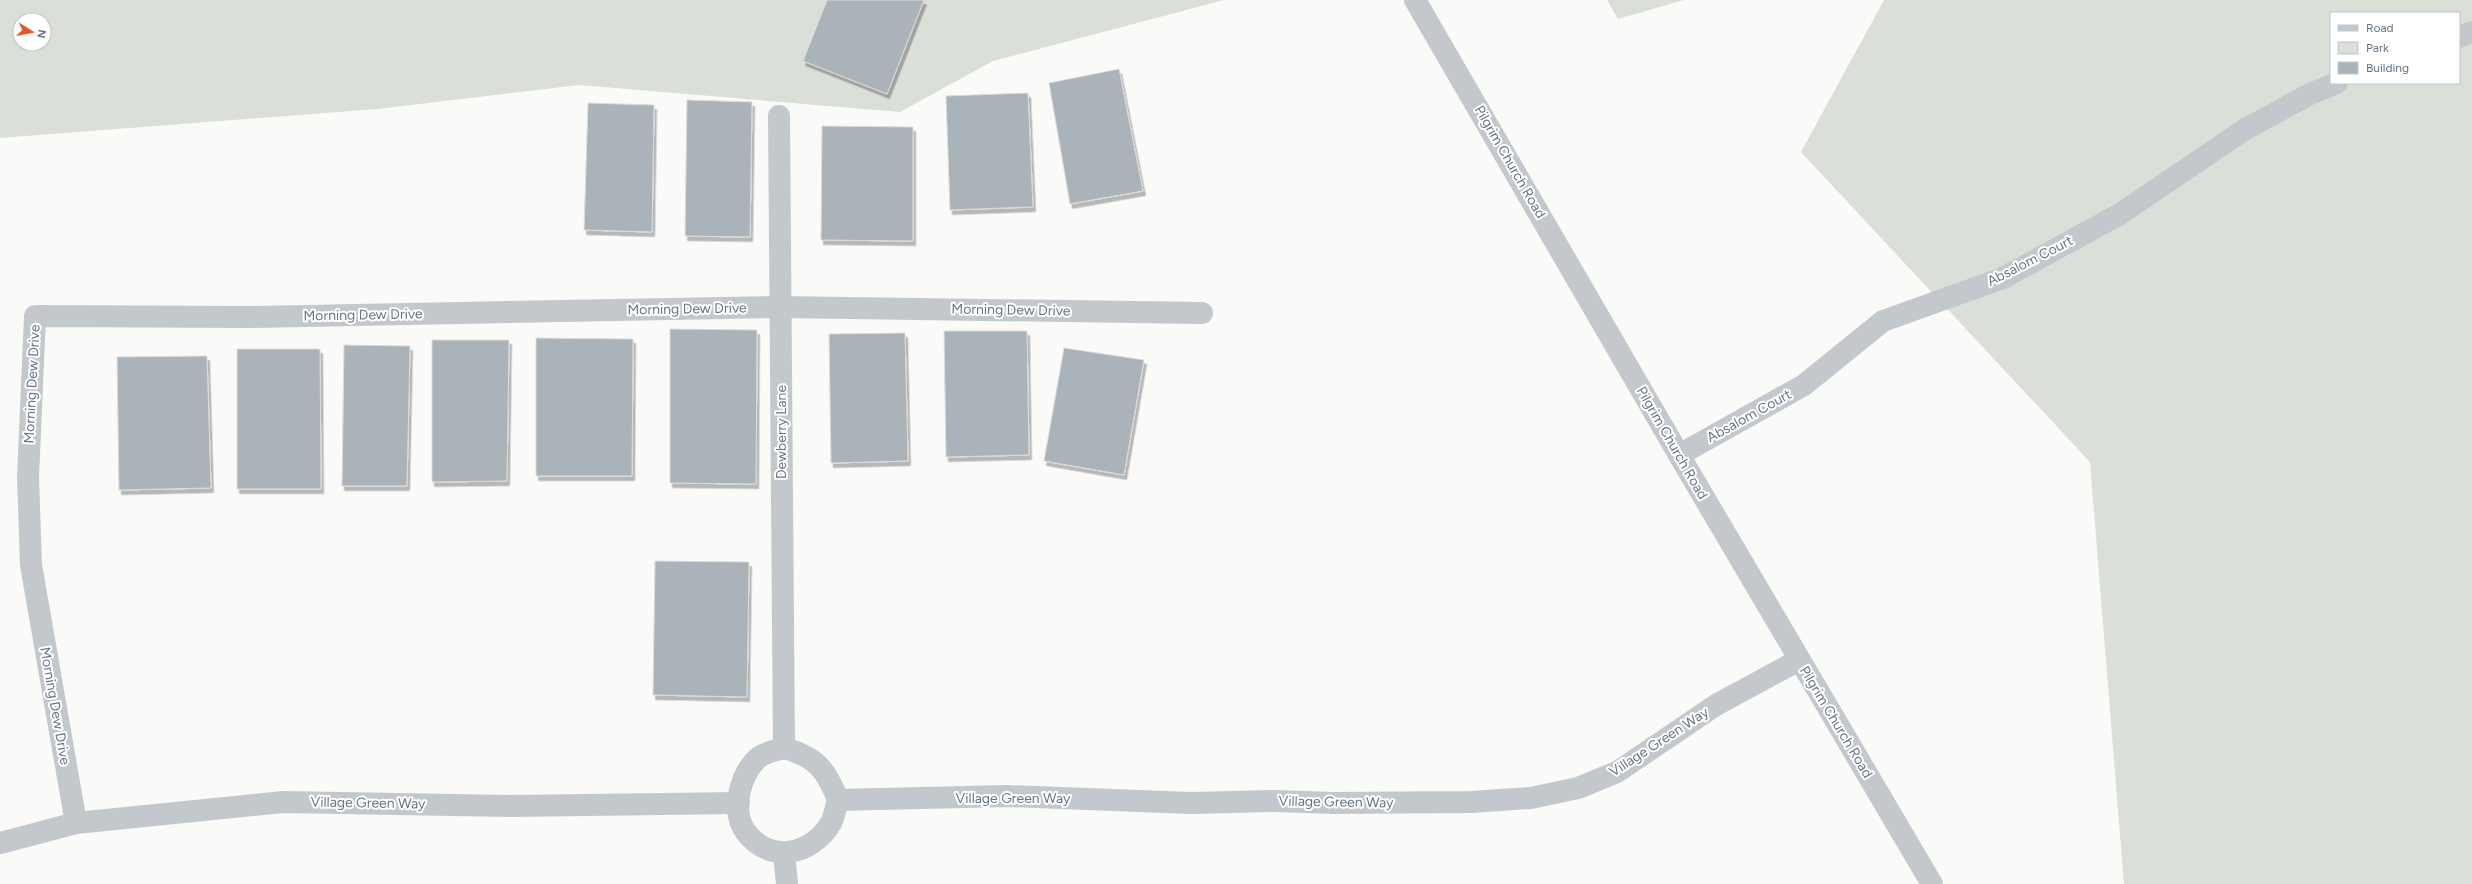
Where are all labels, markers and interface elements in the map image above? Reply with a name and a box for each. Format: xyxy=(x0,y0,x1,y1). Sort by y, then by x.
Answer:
north arrow xyxy=(12,12,52,52)
legend xyxy=(2330,12,2460,84)
text: Road xyxy=(2366,21,2394,35)
text: N xyxy=(34,28,49,39)
text: Park xyxy=(2366,41,2389,55)
text: Building xyxy=(2366,61,2409,75)
street label: Pilgrim Church Road xyxy=(1471,103,1549,221)
street label: Absalom Court xyxy=(1984,232,2076,290)
street label: Morning Dew Drive xyxy=(627,299,747,319)
street label: Morning Dew Drive xyxy=(951,300,1071,320)
street label: Morning Dew Drive xyxy=(303,305,423,325)
street label: Morning Dew Drive xyxy=(20,324,44,444)
street label: Pilgrim Church Road xyxy=(1633,384,1711,502)
street label: Dewberry Lane xyxy=(773,385,790,479)
street label: Absalom Court xyxy=(1704,386,1794,446)
street label: Morning Dew Drive xyxy=(36,646,74,766)
street label: Pilgrim Church Road xyxy=(1796,663,1876,781)
street label: Village Green Way xyxy=(1606,703,1712,780)
street label: Village Green Way xyxy=(956,790,1071,807)
street label: Village Green Way xyxy=(1278,792,1394,812)
street label: Village Green Way xyxy=(310,793,426,813)

